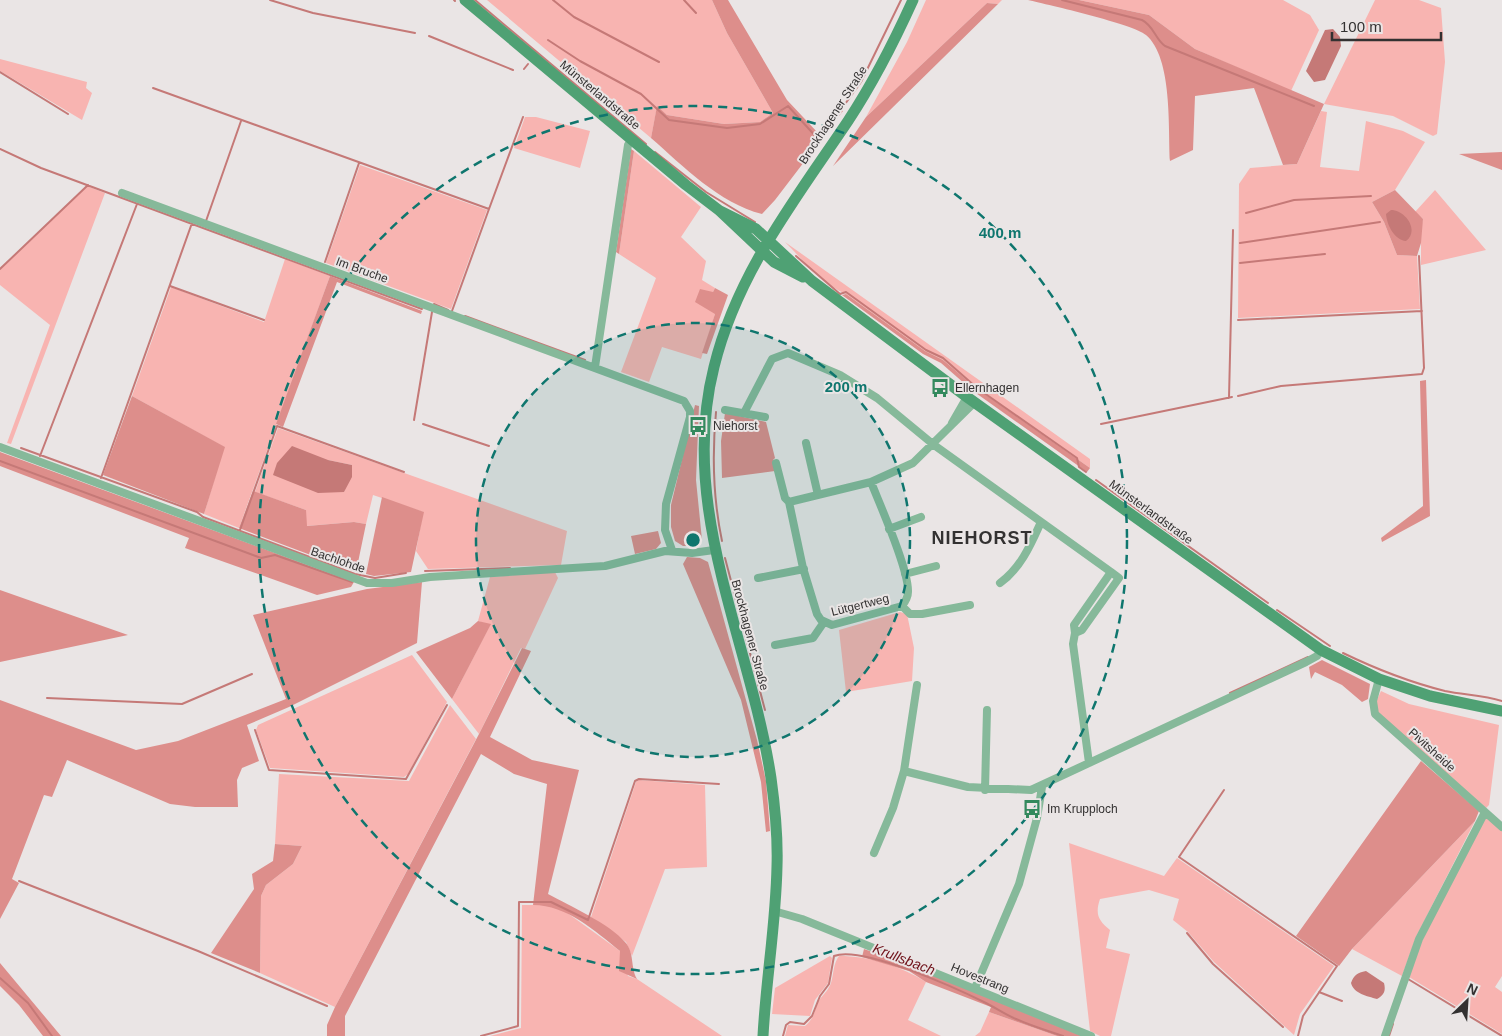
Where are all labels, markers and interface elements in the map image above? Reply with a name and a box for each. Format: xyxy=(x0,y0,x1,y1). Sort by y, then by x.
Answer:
scale bar xyxy=(1332,10,1441,42)
text: 100 m xyxy=(1340,18,1382,35)
street label: Münsterlandstraße xyxy=(557,57,643,133)
street label: Brockhagener Straße xyxy=(796,63,870,167)
text: 400 m xyxy=(979,224,1021,241)
street label: Im Bruche xyxy=(334,254,390,286)
bus stop icon: Ellernhagen xyxy=(929,377,951,399)
text: 200 m xyxy=(825,378,867,395)
place label: Ellernhagen xyxy=(955,381,1019,395)
bus stop icon: Niehorst xyxy=(687,415,709,437)
place label: Niehorst xyxy=(713,419,758,433)
street label: Münsterlandstraße xyxy=(1106,477,1196,547)
district label: NIEHORST xyxy=(931,528,1033,548)
centre of rings xyxy=(684,531,702,549)
street label: Bachlohde xyxy=(309,544,367,576)
street label: Brockhagener Straße xyxy=(728,578,772,692)
street label: Lütgertweg xyxy=(830,591,890,619)
street label: Pivitsheide xyxy=(1406,725,1458,775)
bus stop icon: Im Krupploch xyxy=(1021,798,1043,820)
place label: Im Krupploch xyxy=(1047,802,1118,816)
water label: Krullsbach xyxy=(871,940,938,978)
street label: Hovestrang xyxy=(949,960,1011,996)
north arrow xyxy=(1442,976,1492,1026)
text: N xyxy=(1465,980,1480,999)

